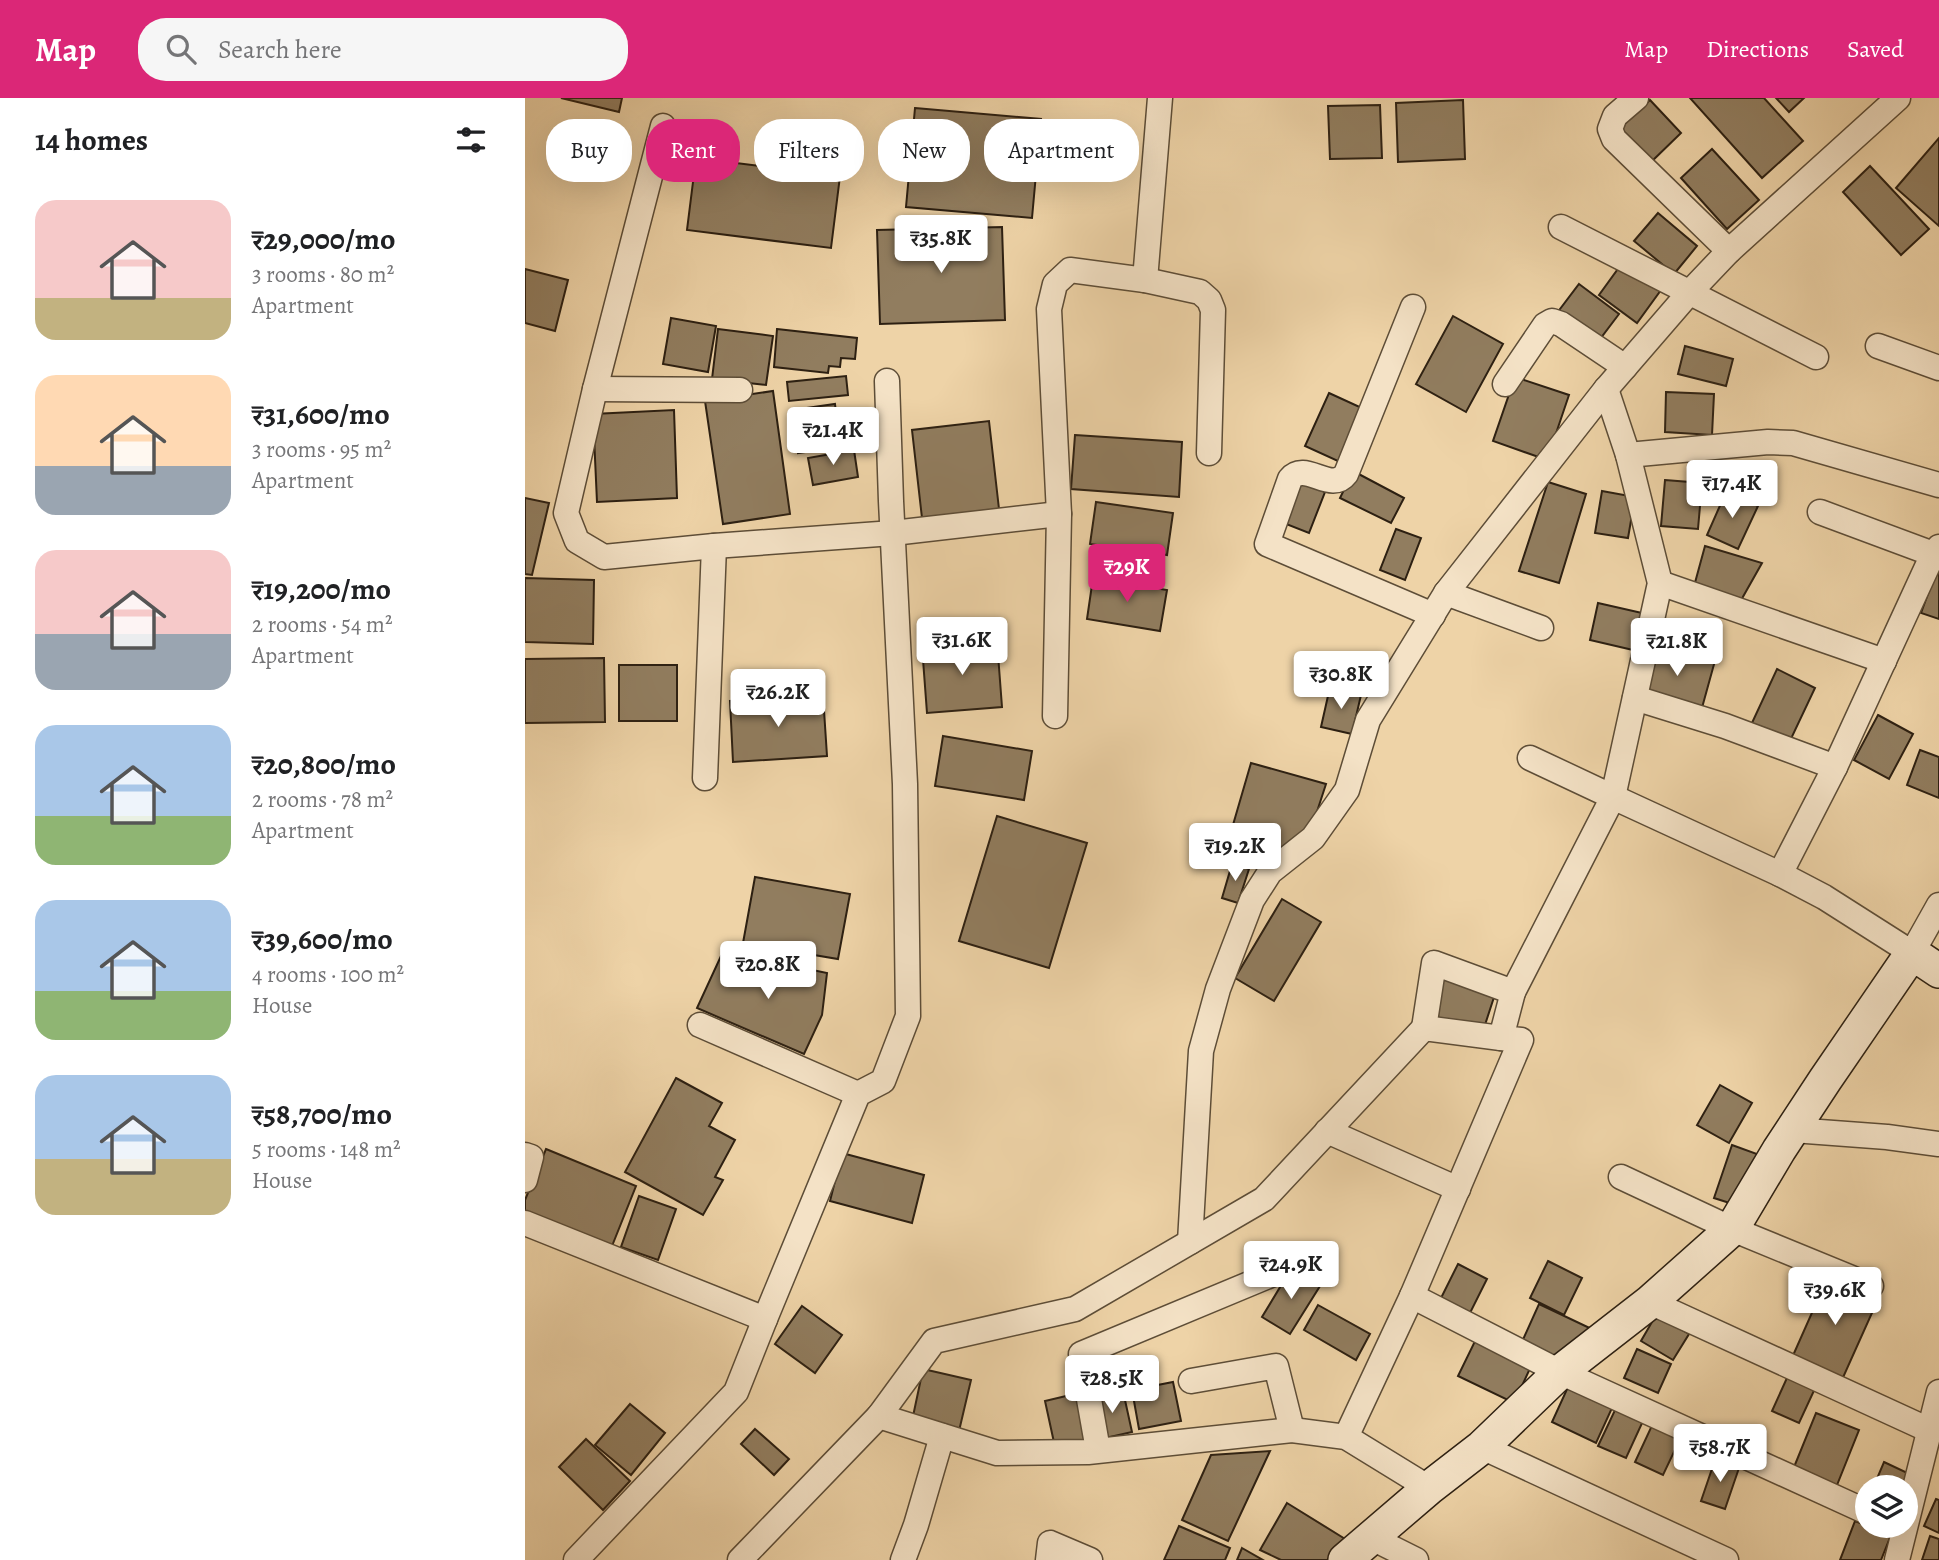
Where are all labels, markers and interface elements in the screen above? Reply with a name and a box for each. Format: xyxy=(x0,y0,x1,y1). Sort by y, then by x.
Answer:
search box xyxy=(138,18,628,81)
text: Map xyxy=(35,27,96,72)
icon: search xyxy=(162,30,200,68)
text: Search here xyxy=(218,32,342,67)
text: Map xyxy=(1624,33,1668,65)
text: Directions xyxy=(1706,33,1809,65)
text: Saved xyxy=(1847,33,1904,65)
chip: Buy xyxy=(546,119,632,182)
chip: Rent xyxy=(646,119,740,182)
chip: Filters xyxy=(754,119,864,182)
chip: New xyxy=(878,119,970,182)
chip: Apartment xyxy=(984,119,1139,182)
text: 14 homes xyxy=(35,120,148,160)
icon: filters xyxy=(452,121,490,159)
pin: ₹35.8K xyxy=(884,216,998,275)
text: ₹29,000/mo xyxy=(252,219,395,259)
text: ₹35.8K xyxy=(911,222,971,253)
icon: home xyxy=(91,228,175,312)
text: 3 rooms · 80 m² xyxy=(252,259,394,290)
text: Apartment xyxy=(252,290,354,321)
text: ₹31,600/mo xyxy=(252,394,390,434)
icon: home xyxy=(91,403,175,487)
pin: ₹21.4K xyxy=(776,408,890,467)
text: ₹21.4K xyxy=(803,414,863,445)
text: 3 rooms · 95 m² xyxy=(252,434,391,465)
pin: ₹17.4K xyxy=(1675,460,1789,520)
text: Apartment xyxy=(252,465,354,496)
text: ₹17.4K xyxy=(1703,467,1761,498)
pin: ₹29K xyxy=(1086,545,1168,604)
text: ₹29K xyxy=(1104,551,1150,582)
text: ₹19,200/mo xyxy=(252,569,391,609)
icon: home xyxy=(91,578,175,662)
text: 2 rooms · 54 m² xyxy=(252,609,393,640)
pin: ₹31.6K xyxy=(905,618,1019,677)
pin: ₹21.8K xyxy=(1620,618,1734,678)
text: ₹31.6K xyxy=(933,624,991,655)
text: ₹21.8K xyxy=(1647,625,1707,656)
text: Apartment xyxy=(252,640,354,671)
pin: ₹30.8K xyxy=(1284,652,1398,711)
text: ₹30.8K xyxy=(1310,658,1372,689)
pin: ₹26.2K xyxy=(721,670,835,729)
text: ₹26.2K xyxy=(747,676,810,707)
text: ₹20,800/mo xyxy=(252,744,396,784)
icon: home xyxy=(91,753,175,837)
text: 2 rooms · 78 m² xyxy=(252,784,393,815)
text: Apartment xyxy=(252,815,354,846)
pin: ₹19.2K xyxy=(1178,824,1292,883)
text: ₹19.2K xyxy=(1205,830,1265,861)
text: ₹39,600/mo xyxy=(252,919,393,959)
icon: home xyxy=(91,928,175,1012)
pin: ₹20.8K xyxy=(711,942,825,1001)
text: ₹20.8K xyxy=(736,948,800,979)
text: 4 rooms · 100 m² xyxy=(252,959,404,990)
text: House xyxy=(252,990,312,1021)
text: ₹58,700/mo xyxy=(252,1094,392,1134)
icon: home xyxy=(91,1103,175,1187)
text: 5 rooms · 148 m² xyxy=(252,1134,401,1165)
text: House xyxy=(252,1165,312,1196)
pin: ₹24.9K xyxy=(1234,1242,1348,1301)
text: ₹24.9K xyxy=(1260,1248,1322,1279)
pin: ₹39.6K xyxy=(1778,1268,1892,1327)
text: ₹39.6K xyxy=(1804,1274,1866,1305)
pin: ₹28.5K xyxy=(1055,1356,1169,1415)
text: ₹28.5K xyxy=(1081,1362,1143,1393)
pin: ₹58.7K xyxy=(1663,1424,1777,1484)
text: ₹58.7K xyxy=(1690,1431,1750,1462)
map controls xyxy=(1855,1475,1918,1538)
button: layers xyxy=(1855,1475,1918,1538)

